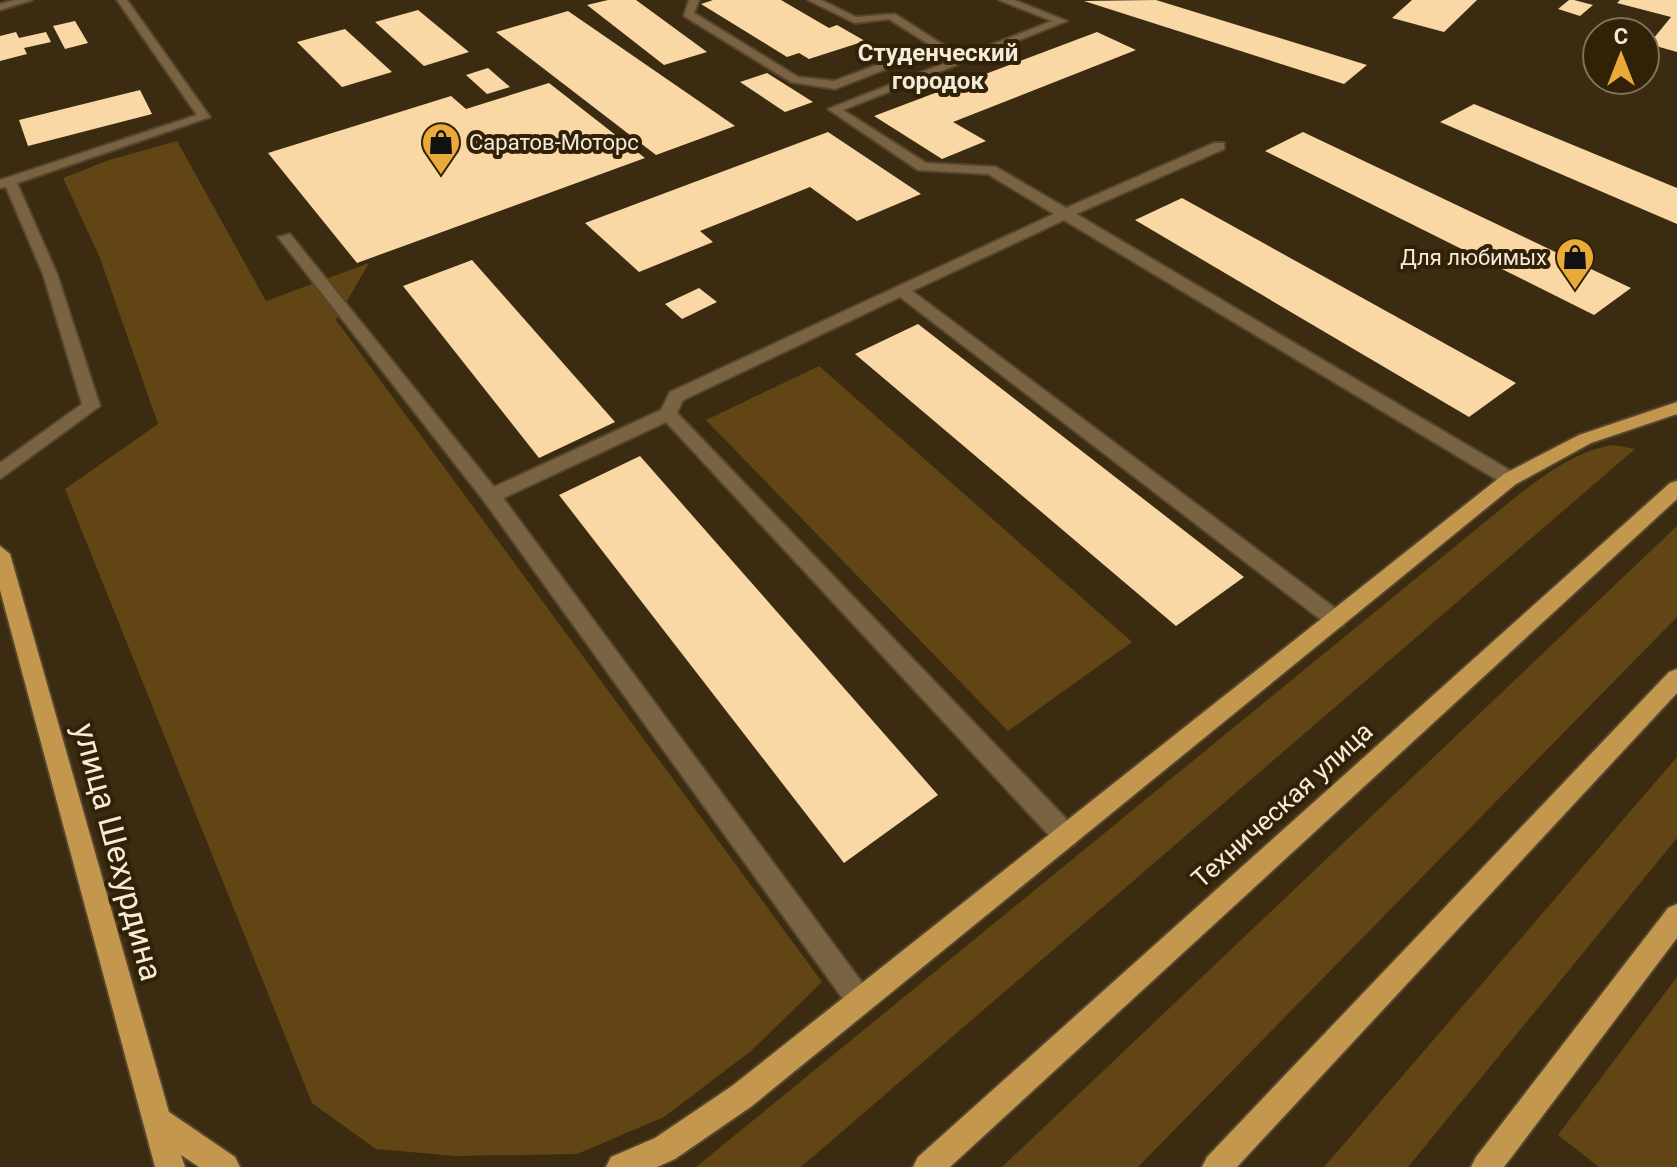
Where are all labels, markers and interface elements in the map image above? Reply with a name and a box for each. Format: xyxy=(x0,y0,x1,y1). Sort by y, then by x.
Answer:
north arrow xyxy=(1581,16,1661,96)
text: С xyxy=(1614,24,1628,49)
district label: Студенческий городок xyxy=(858,39,1018,95)
shop icon: Саратов-Моторс xyxy=(420,121,462,176)
place label: Саратов-Моторс xyxy=(469,130,639,155)
shop icon: Для любимых xyxy=(1554,236,1596,291)
place label: Для любимых xyxy=(1400,245,1547,270)
street label: Техническая улица xyxy=(1185,716,1379,894)
street label: улица Шехурдина xyxy=(65,719,171,985)

